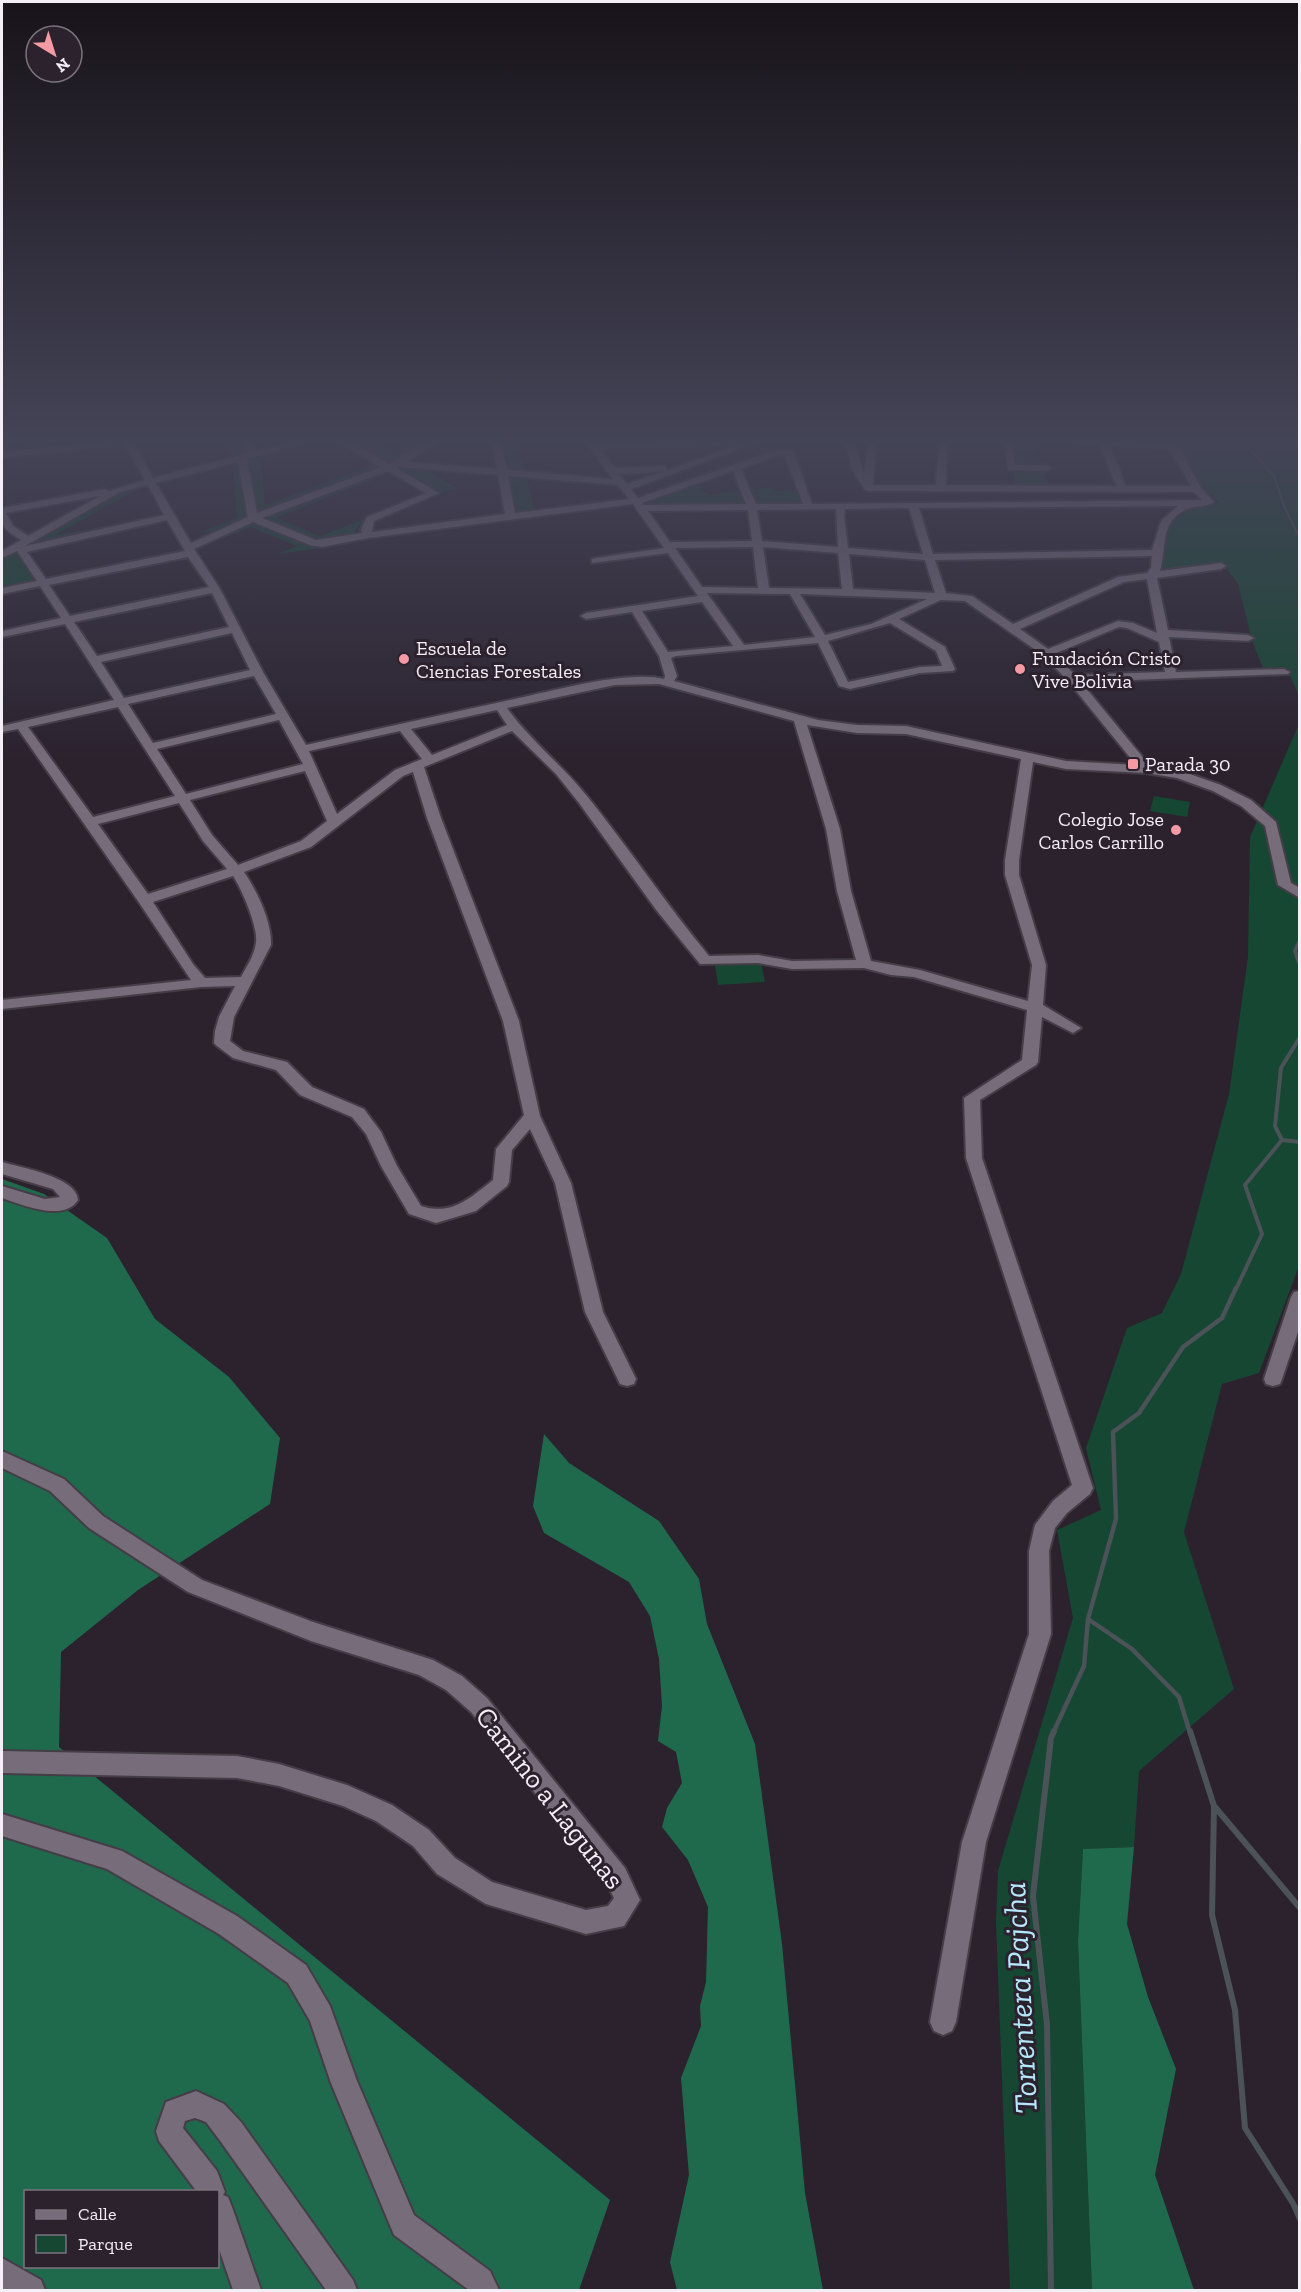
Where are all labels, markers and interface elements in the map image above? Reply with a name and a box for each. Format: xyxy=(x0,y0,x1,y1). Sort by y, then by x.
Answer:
north arrow xyxy=(24,24,84,84)
text: N xyxy=(52,54,74,77)
place label: Escuela de Ciencias Forestales xyxy=(416,636,581,683)
place label: Fundación Cristo Vive Bolivia xyxy=(1031,646,1181,693)
marker: Escuela de Ciencias Forestales xyxy=(397,652,411,666)
marker: Fundación Cristo Vive Bolivia xyxy=(1013,662,1027,676)
place label: Parada 30 xyxy=(1145,752,1231,776)
marker: Parada 30 xyxy=(1126,757,1140,771)
place label: Colegio Jose Carlos Carrillo xyxy=(1038,807,1164,854)
marker: Colegio Jose Carlos Carrillo xyxy=(1169,823,1183,837)
street label: Camino a Lagunas xyxy=(469,1700,631,1896)
water label: Torrentera Pajcha xyxy=(995,1881,1045,2115)
legend xyxy=(24,2190,219,2268)
text: Calle xyxy=(78,2203,116,2225)
text: Parque xyxy=(78,2233,133,2255)

